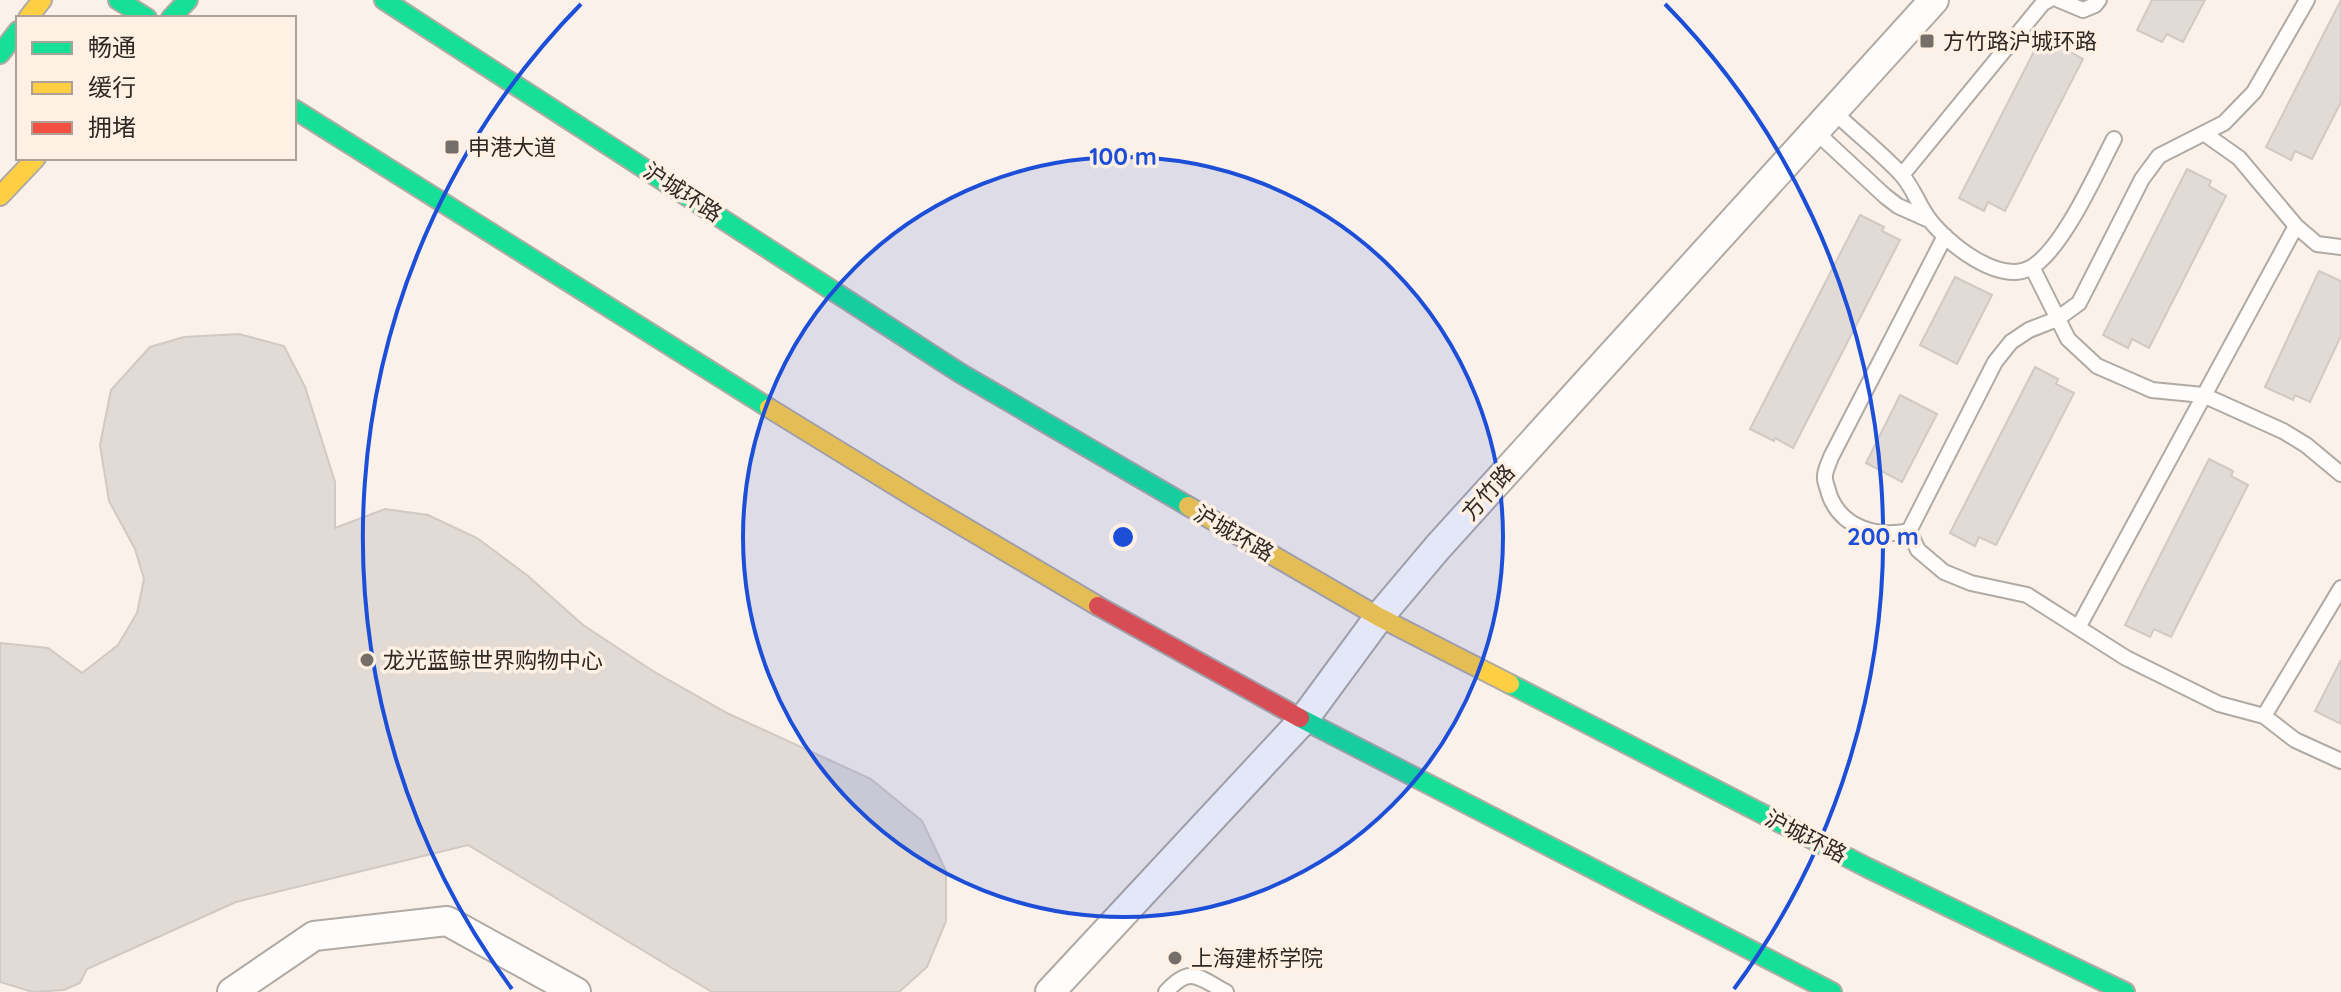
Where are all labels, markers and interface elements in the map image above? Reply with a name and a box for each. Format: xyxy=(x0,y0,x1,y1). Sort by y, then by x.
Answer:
legend xyxy=(16,16,296,160)
place label: 方竹路沪城环路 xyxy=(1943,27,2097,55)
text: 畅通 xyxy=(88,32,136,62)
marker: 方竹路沪城环路 xyxy=(1918,32,1936,50)
text: 缓行 xyxy=(88,72,136,102)
text: 拥堵 xyxy=(88,112,136,142)
place label: 申港大道 xyxy=(468,133,556,161)
marker: 申港大道 xyxy=(443,138,461,156)
text: 100 m xyxy=(1089,141,1157,171)
street label: 沪城环路 xyxy=(638,156,728,228)
street label: 方竹路 xyxy=(1456,458,1520,526)
street label: 沪城环路 xyxy=(1189,499,1279,567)
text: 200 m xyxy=(1847,521,1919,551)
centre of rings xyxy=(1109,523,1137,551)
place label: 龙光蓝鲸世界购物中心 xyxy=(383,646,603,674)
marker: 龙光蓝鲸世界购物中心 xyxy=(358,651,376,669)
street label: 沪城环路 xyxy=(1760,804,1852,868)
place label: 上海建桥学院 xyxy=(1191,944,1323,972)
marker: 上海建桥学院 xyxy=(1166,949,1184,967)

